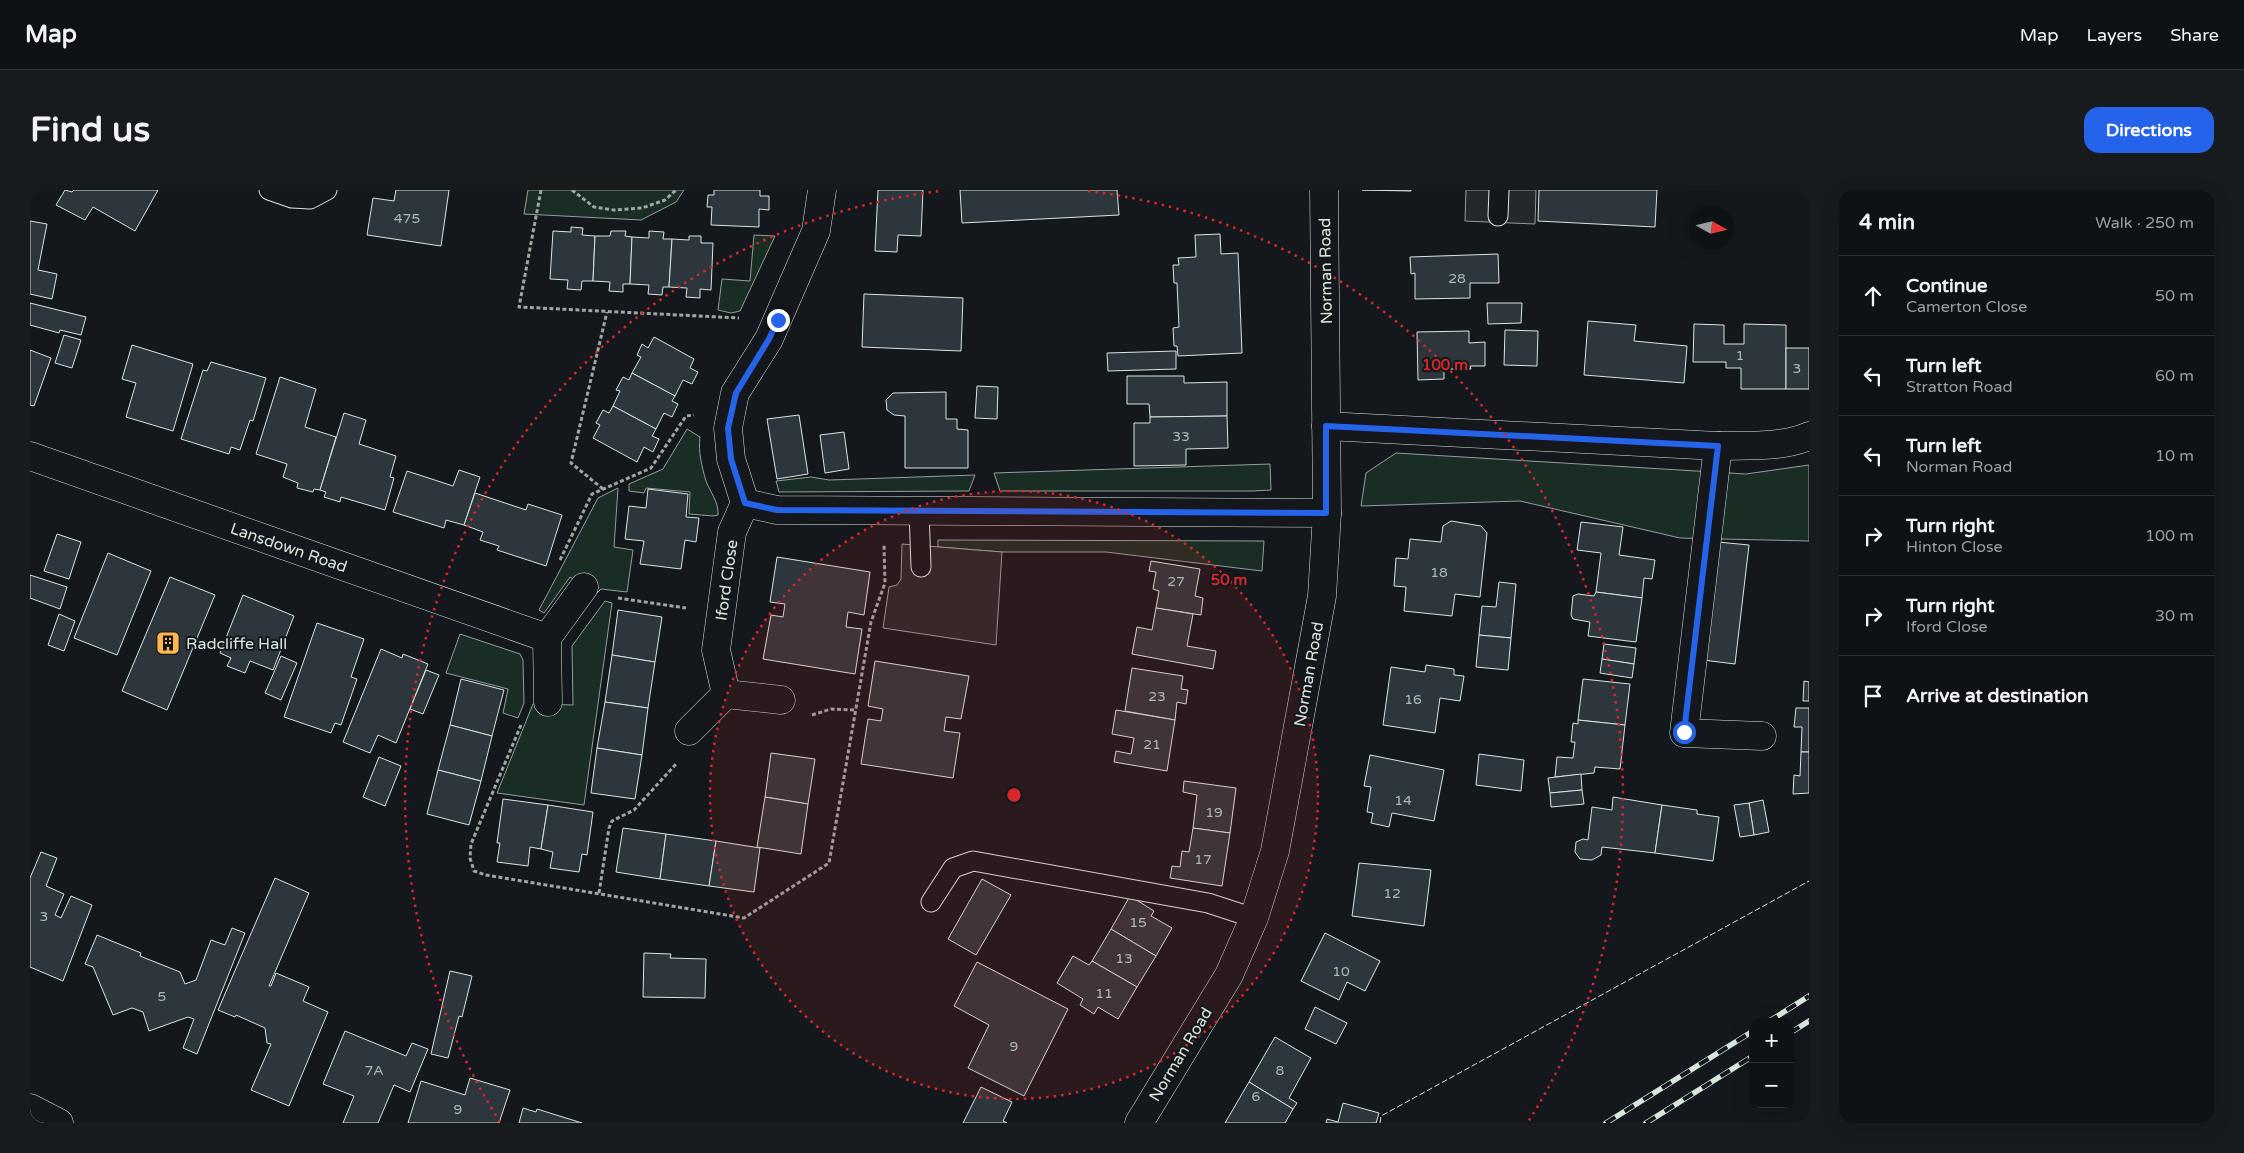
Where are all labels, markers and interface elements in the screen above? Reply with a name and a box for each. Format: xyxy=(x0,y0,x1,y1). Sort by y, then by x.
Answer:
text: Map xyxy=(25,20,77,49)
text: Map xyxy=(2020,24,2059,46)
text: Layers xyxy=(2087,24,2142,46)
text: Share xyxy=(2170,24,2219,46)
button: Directions xyxy=(2084,107,2214,153)
text: Find us xyxy=(30,109,150,151)
north arrow xyxy=(1689,205,1734,250)
house number: 475 xyxy=(394,210,420,227)
text: 4 min xyxy=(1859,210,1915,235)
text: Walk · 250 m xyxy=(2095,213,2194,233)
street label: Norman Road xyxy=(1315,218,1337,324)
house number: 28 xyxy=(1448,270,1466,287)
text: Continue xyxy=(1906,275,1988,297)
icon: ahead xyxy=(1859,282,1887,310)
text: 50 m xyxy=(2155,286,2194,306)
text: Camerton Close xyxy=(1906,297,2027,317)
route end xyxy=(767,309,790,332)
house number: 1 xyxy=(1736,347,1744,364)
text: Turn left xyxy=(1906,355,1982,377)
text: 100 m xyxy=(1422,356,1468,374)
house number: 3 xyxy=(1793,360,1801,377)
icon: left xyxy=(1859,362,1887,390)
text: 60 m xyxy=(2155,366,2194,386)
text: Stratton Road xyxy=(1906,377,2013,397)
house number: 33 xyxy=(1172,428,1190,445)
text: Turn left xyxy=(1906,435,1982,457)
icon: left xyxy=(1859,442,1887,470)
text: 10 m xyxy=(2155,446,2194,466)
text: Norman Road xyxy=(1906,457,2012,477)
text: Turn right xyxy=(1906,515,1994,537)
street label: Lansdown Road xyxy=(228,519,350,577)
icon: right xyxy=(1859,522,1887,550)
text: 100 m xyxy=(2145,526,2194,546)
text: Hinton Close xyxy=(1906,537,2003,557)
street label: Iford Close xyxy=(711,538,743,622)
house number: 18 xyxy=(1430,564,1448,581)
text: 50 m xyxy=(1211,571,1247,589)
house number: 27 xyxy=(1167,573,1185,590)
text: Turn right xyxy=(1906,595,1994,617)
icon: right xyxy=(1859,602,1887,630)
text: 30 m xyxy=(2155,606,2194,626)
text: Iford Close xyxy=(1906,617,1988,637)
street label: Norman Road xyxy=(1290,620,1328,728)
building icon: Radcliffe Hall xyxy=(155,630,181,656)
place label: Radcliffe Hall xyxy=(186,634,287,654)
icon: arrive xyxy=(1859,682,1887,710)
text: Arrive at destination xyxy=(1906,685,2089,707)
house number: 23 xyxy=(1148,688,1166,705)
house number: 16 xyxy=(1404,691,1422,708)
route start xyxy=(1673,721,1696,744)
house number: 21 xyxy=(1143,736,1161,753)
centre of rings xyxy=(1005,786,1023,804)
house number: 14 xyxy=(1394,792,1412,809)
house number: 19 xyxy=(1205,804,1223,821)
house number: 17 xyxy=(1194,851,1212,868)
house number: 12 xyxy=(1383,885,1401,902)
house number: 3 xyxy=(40,908,48,925)
house number: 15 xyxy=(1129,914,1147,931)
house number: 13 xyxy=(1115,950,1133,967)
house number: 10 xyxy=(1332,963,1350,980)
house number: 11 xyxy=(1095,985,1113,1002)
house number: 5 xyxy=(158,988,166,1005)
street label: Norman Road xyxy=(1145,1004,1217,1105)
map controls xyxy=(1749,1018,1794,1108)
button: + xyxy=(1749,1018,1794,1063)
house number: 9 xyxy=(1010,1038,1018,1055)
house number: 7A xyxy=(364,1062,384,1079)
house number: 8 xyxy=(1276,1062,1285,1079)
button: − xyxy=(1749,1063,1794,1108)
house number: 6 xyxy=(1252,1088,1261,1105)
house number: 9 xyxy=(454,1101,462,1118)

